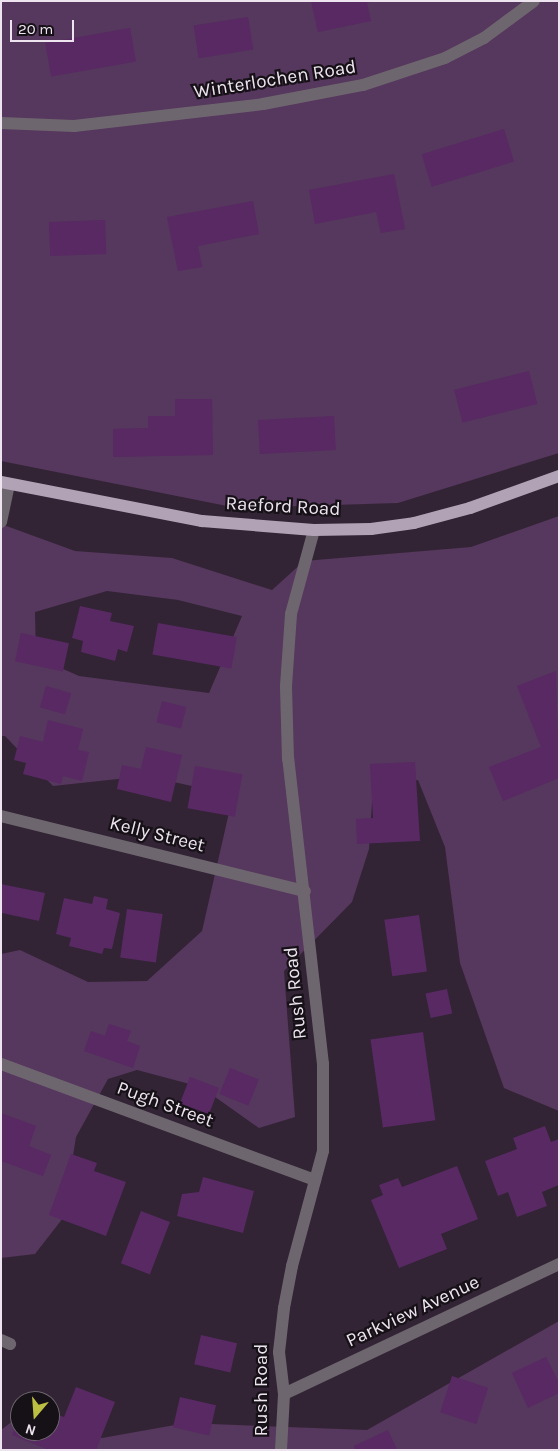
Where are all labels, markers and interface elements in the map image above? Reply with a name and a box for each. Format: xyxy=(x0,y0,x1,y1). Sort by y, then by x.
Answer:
scale bar xyxy=(12,10,76,42)
text: 20 m xyxy=(18,20,53,38)
street label: Winterlochen Road xyxy=(192,56,358,104)
street label: Raeford Road xyxy=(225,493,341,521)
street label: Kelly Street xyxy=(107,812,207,858)
street label: Rush Road xyxy=(280,946,312,1040)
street label: Pugh Street xyxy=(114,1077,216,1133)
street label: Parkview Avenue xyxy=(343,1271,483,1353)
street label: Rush Road xyxy=(251,1344,273,1436)
north arrow xyxy=(10,1391,60,1441)
text: N xyxy=(23,1420,38,1439)

